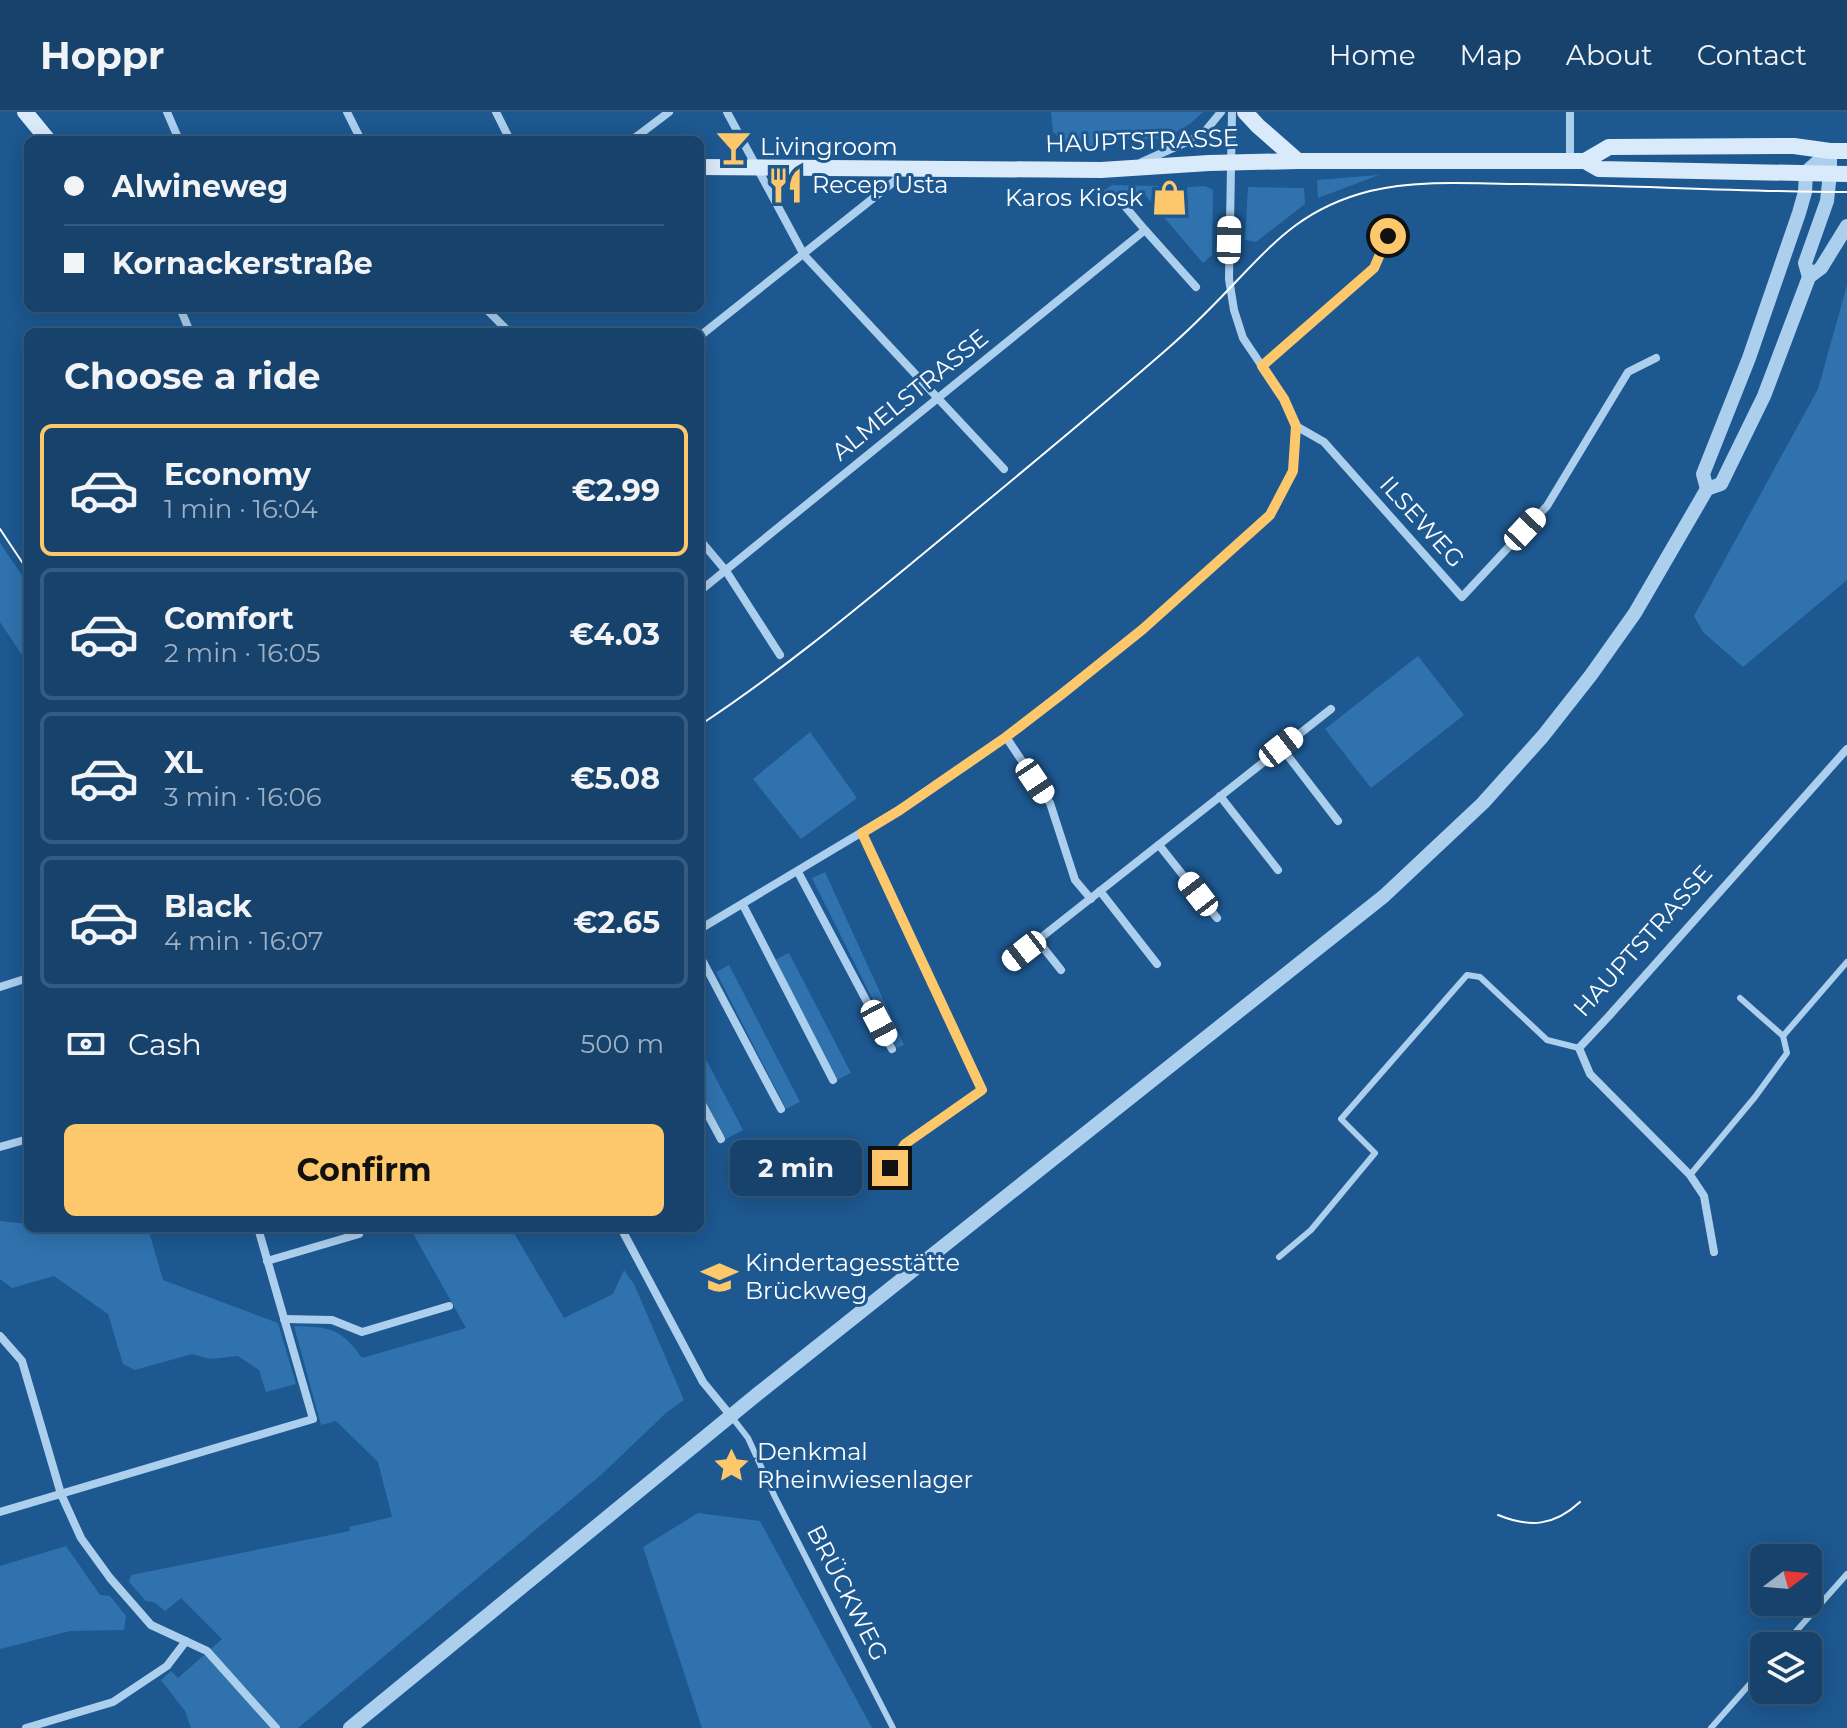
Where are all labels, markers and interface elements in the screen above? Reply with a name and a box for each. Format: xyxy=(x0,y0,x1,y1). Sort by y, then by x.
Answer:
text: Hoppr xyxy=(40,32,164,79)
text: Home xyxy=(1329,38,1416,72)
text: Map xyxy=(1460,38,1522,72)
text: About xyxy=(1566,38,1653,72)
text: Contact xyxy=(1697,38,1807,72)
street label: HAUPTSTRASSE xyxy=(1045,123,1239,158)
bar icon: Livingroom xyxy=(715,128,753,166)
place label: Livingroom xyxy=(760,132,898,161)
restaurant icon: Recep Usta xyxy=(767,166,805,204)
text: Alwineweg xyxy=(112,168,288,205)
place label: Recep Usta xyxy=(812,170,948,199)
shop icon: Karos Kiosk xyxy=(1150,179,1188,217)
place label: Karos Kiosk xyxy=(1005,183,1144,212)
car xyxy=(1217,216,1241,264)
route start xyxy=(1370,218,1406,254)
text: Kornackerstraße xyxy=(112,245,373,282)
street label: ALMELSTRASSE xyxy=(826,323,994,467)
text: Choose a ride xyxy=(64,354,321,398)
icon: car xyxy=(68,454,140,526)
text: Economy xyxy=(164,456,311,493)
street label: ILSEWEG xyxy=(1374,470,1471,573)
text: €2.99 xyxy=(572,472,660,509)
text: 1 min · 16:04 xyxy=(164,493,318,525)
car xyxy=(1500,503,1550,555)
icon: car xyxy=(68,598,140,670)
text: Comfort xyxy=(164,600,294,637)
text: €4.03 xyxy=(570,616,660,653)
text: 2 min · 16:05 xyxy=(164,637,321,669)
car xyxy=(1255,723,1307,771)
icon: car xyxy=(68,742,140,814)
text: XL xyxy=(164,744,203,781)
car xyxy=(1012,754,1058,808)
text: €5.08 xyxy=(570,760,660,797)
text: 3 min · 16:06 xyxy=(164,781,322,813)
street label: HAUPTSTRASSE xyxy=(1567,859,1718,1022)
car xyxy=(1174,868,1222,920)
icon: car xyxy=(68,886,140,958)
text: Black xyxy=(164,888,252,925)
text: €2.65 xyxy=(573,904,660,941)
text: 4 min · 16:07 xyxy=(164,925,323,957)
car xyxy=(998,927,1050,975)
car xyxy=(857,996,901,1050)
icon: cash xyxy=(64,1022,108,1066)
text: Cash xyxy=(128,1026,202,1063)
text: 500 m xyxy=(580,1028,664,1060)
button: Confirm xyxy=(64,1124,664,1216)
callout: 2 min xyxy=(730,1140,862,1196)
route end xyxy=(872,1150,908,1186)
text: 2 min xyxy=(758,1152,834,1184)
place label: Kindertagesstätte Brückweg xyxy=(745,1248,960,1305)
school or university icon: Kindertagesstätte Brückweg xyxy=(700,1258,738,1296)
place label: Denkmal Rheinwiesenlager xyxy=(757,1437,973,1494)
place icon: Denkmal Rheinwiesenlager xyxy=(712,1447,750,1485)
street label: BRÜCKWEG xyxy=(801,1520,894,1665)
north arrow xyxy=(1750,1544,1822,1616)
map controls xyxy=(1750,1544,1822,1704)
button: layers xyxy=(1750,1632,1822,1704)

